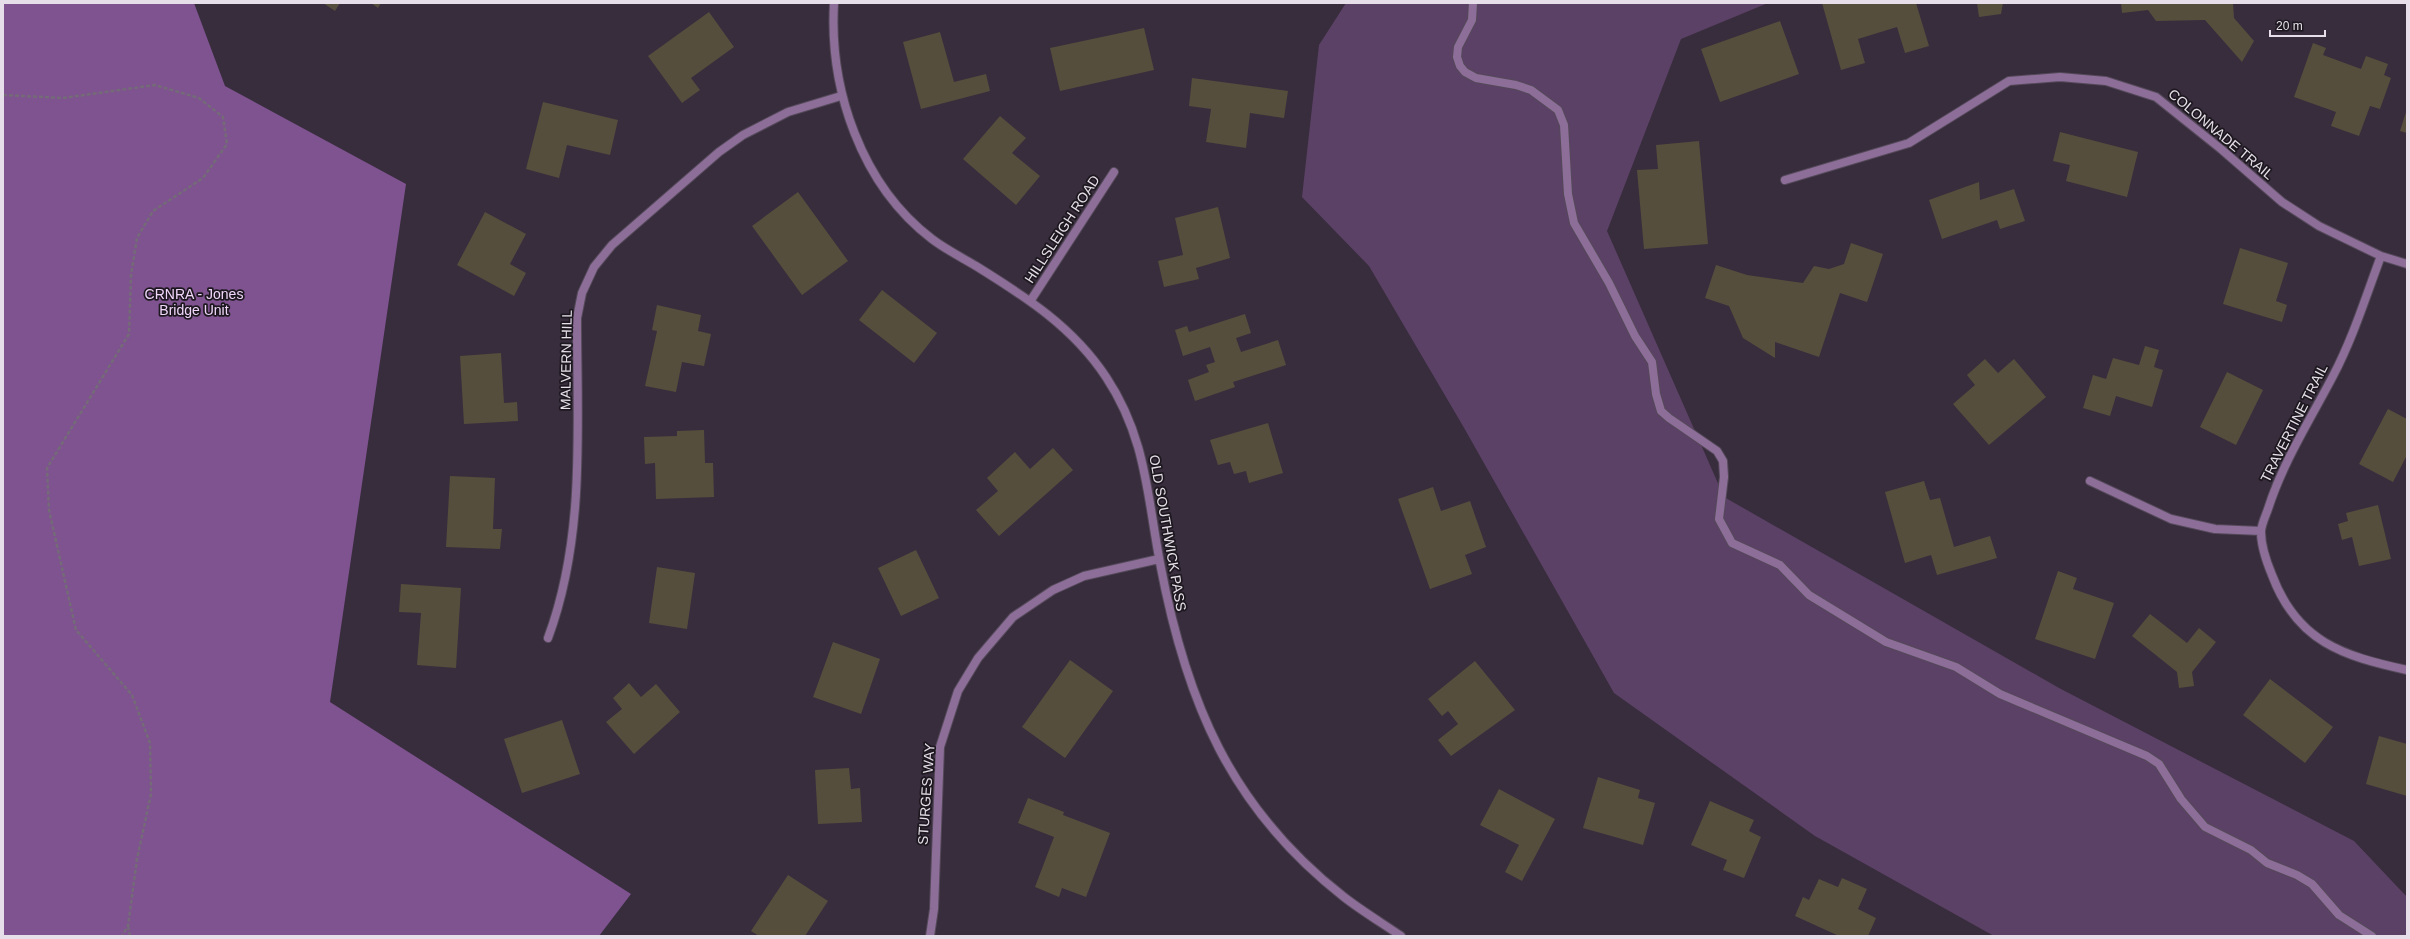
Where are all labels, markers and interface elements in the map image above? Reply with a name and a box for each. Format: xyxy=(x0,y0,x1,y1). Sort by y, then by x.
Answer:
scale bar xyxy=(2270,12,2325,38)
text: 20 m xyxy=(2276,19,2303,33)
street label: COLONNADE TRAIL xyxy=(2165,85,2277,183)
street label: HILLSLEIGH ROAD xyxy=(1021,172,1103,286)
park label: CRNRA - Jones Bridge Unit xyxy=(145,286,243,318)
street label: MALVERN HILL xyxy=(557,310,575,410)
street label: TRAVERTINE TRAIL xyxy=(2257,361,2331,485)
street label: OLD SOUTHWICK PASS xyxy=(1146,454,1190,612)
street label: STURGES WAY xyxy=(914,742,938,845)

